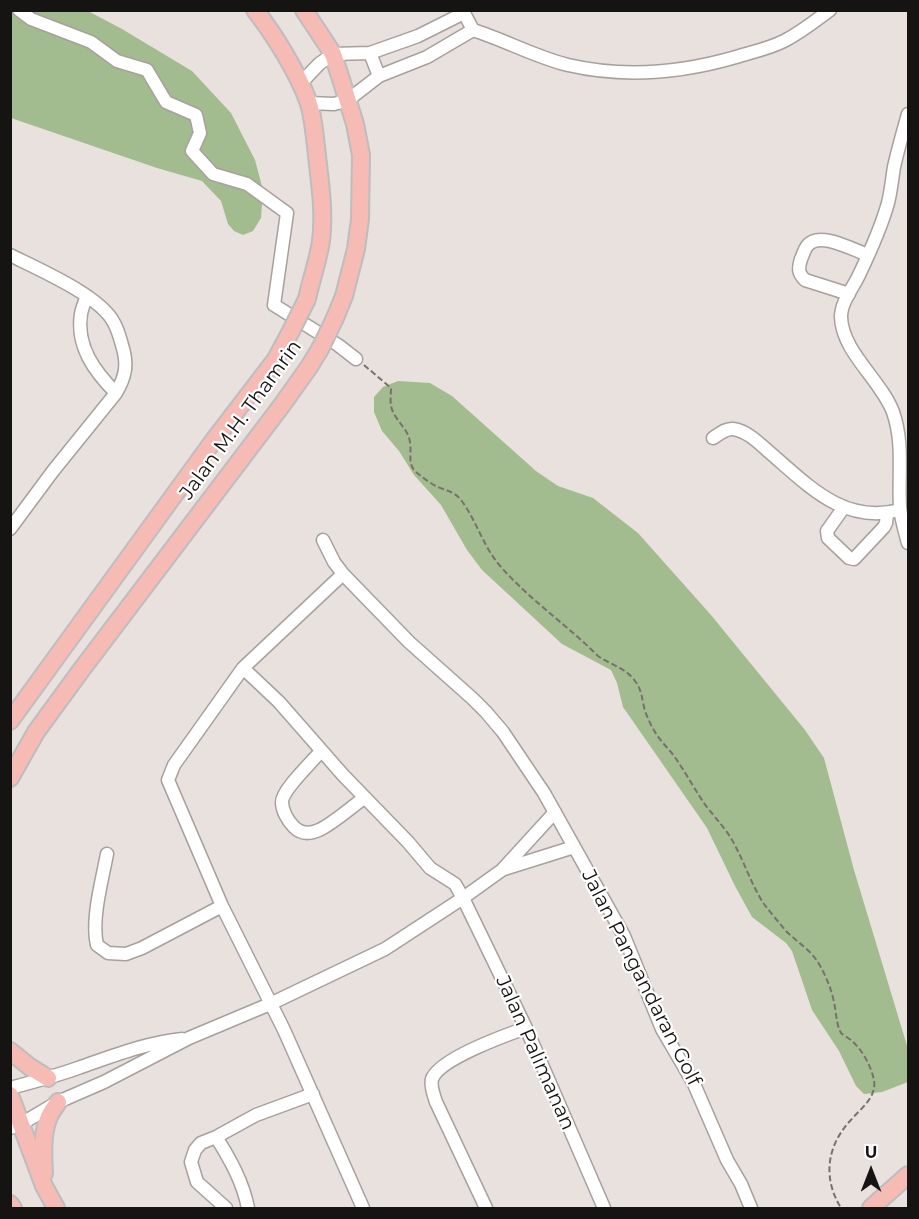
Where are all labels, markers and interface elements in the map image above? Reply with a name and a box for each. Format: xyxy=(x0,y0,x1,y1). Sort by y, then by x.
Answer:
street label: Jalan M.H. Thamrin xyxy=(175,335,307,505)
street label: Jalan Pangandaran Golf xyxy=(576,866,706,1090)
street label: Jalan Palimanan xyxy=(490,972,580,1134)
north arrow xyxy=(841,1141,901,1201)
text: U xyxy=(865,1143,877,1162)

